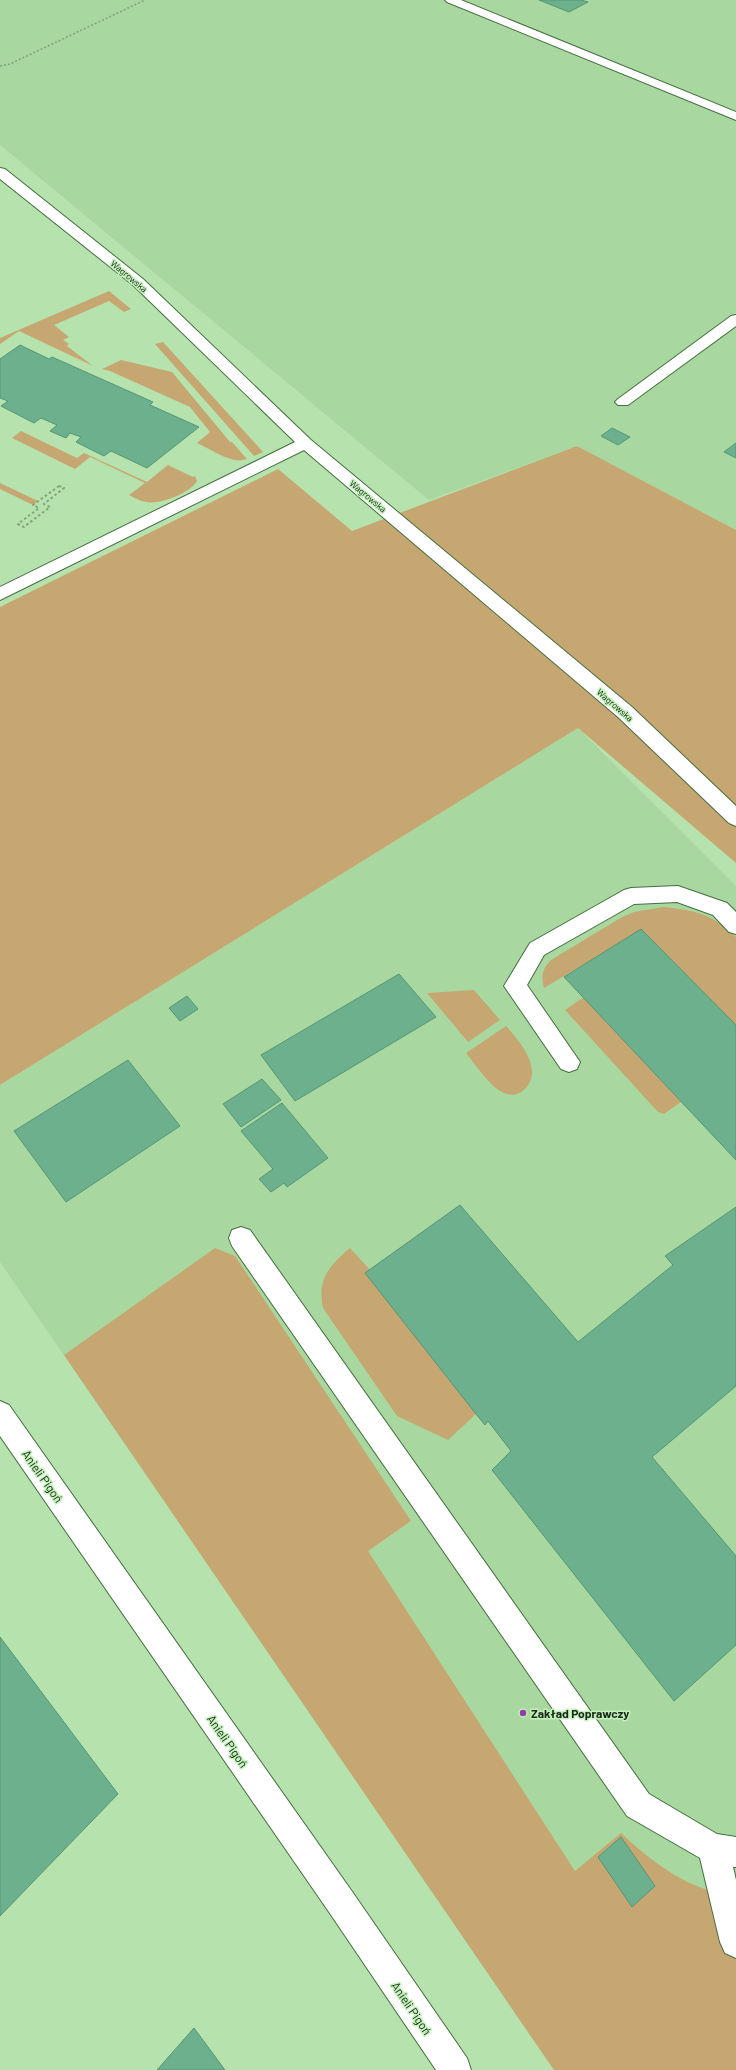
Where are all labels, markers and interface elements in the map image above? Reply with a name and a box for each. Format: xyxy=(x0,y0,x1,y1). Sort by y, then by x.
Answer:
street label: Wagrowska xyxy=(108,258,150,294)
street label: Wagrowska xyxy=(347,478,389,514)
street label: Wagrowska xyxy=(595,686,635,724)
street label: Anieli Pigoń xyxy=(20,1447,66,1505)
place label: Zakład Poprawczy xyxy=(531,1706,629,1720)
marker: Zakład Poprawczy xyxy=(518,1708,528,1718)
street label: Anieli Pigoń xyxy=(205,1712,251,1770)
street label: Anieli Pigoń xyxy=(389,1979,435,2037)

